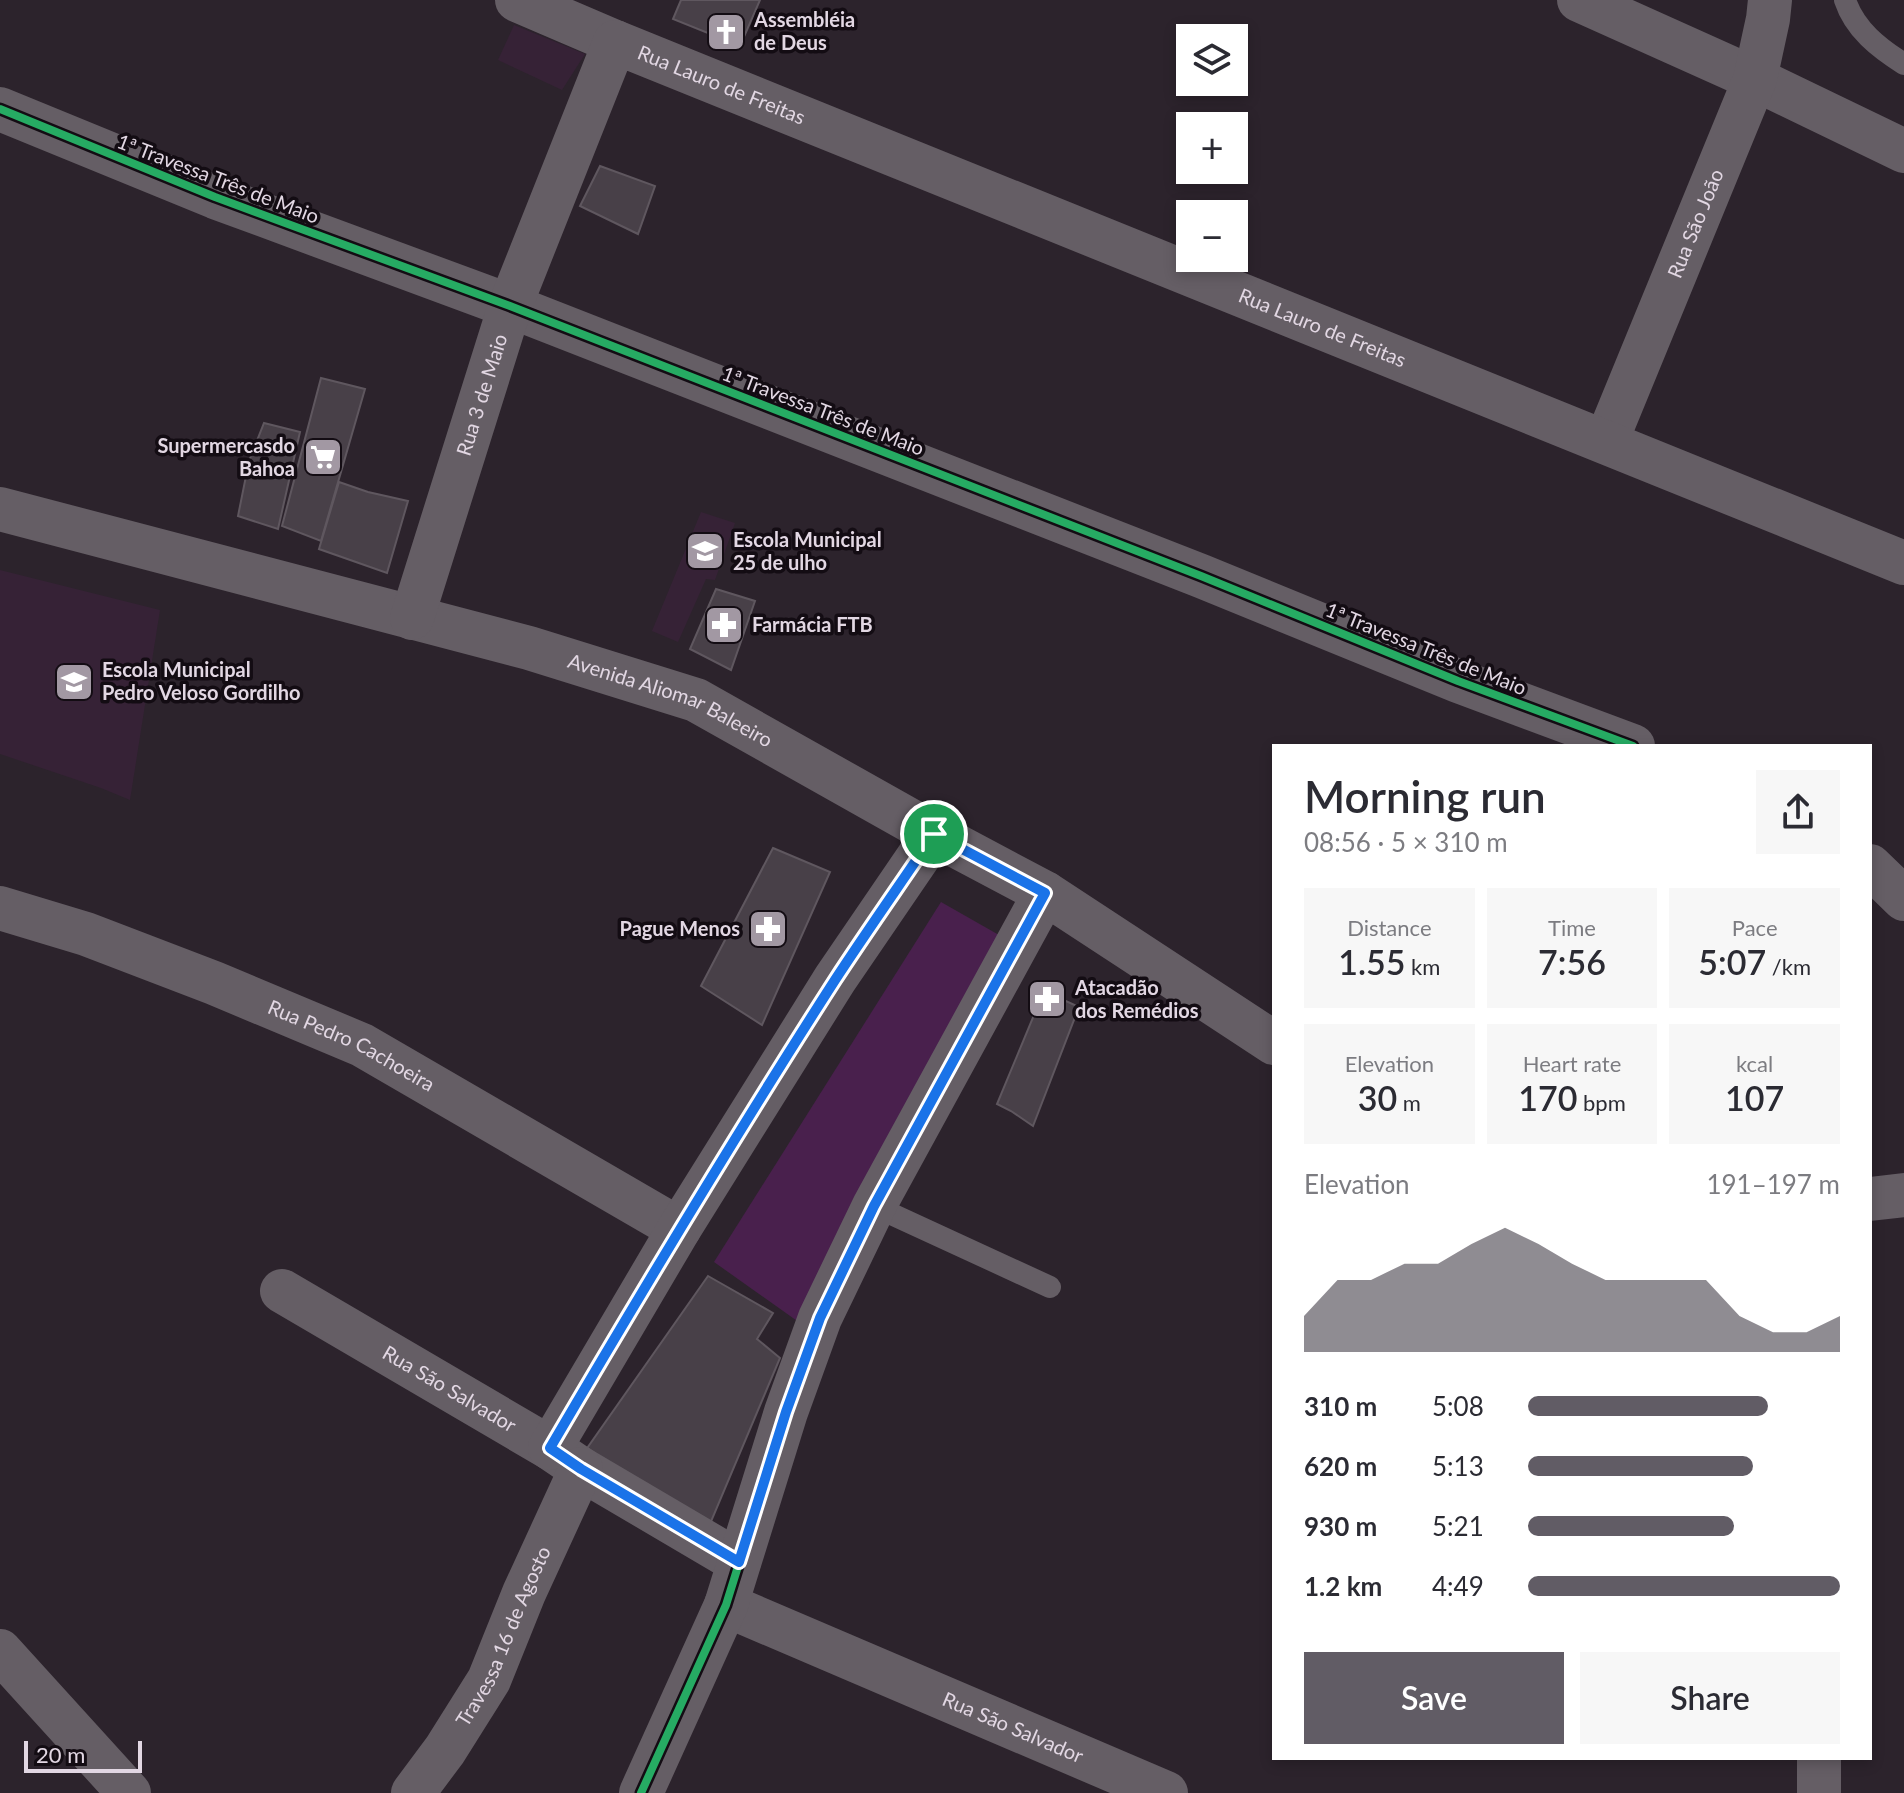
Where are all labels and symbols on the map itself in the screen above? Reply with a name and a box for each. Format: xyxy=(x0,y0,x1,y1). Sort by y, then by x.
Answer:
place label: Assembléia de Deus xyxy=(753,7,855,54)
church icon: Assembléia de Deus xyxy=(705,11,747,53)
street label: Rua Lauro de Freitas xyxy=(635,40,809,129)
street label: 1ª Travessa Três de Maio xyxy=(114,128,323,228)
street label: Rua São João xyxy=(1662,165,1728,281)
street label: Rua Lauro de Freitas xyxy=(1235,282,1410,372)
street label: Rua 3 de Maio xyxy=(451,331,512,458)
street label: 1ª Travessa Três de Maio xyxy=(719,360,928,460)
place label: Supermercasdo Bahoa xyxy=(157,433,295,480)
supermarket icon: Supermercasdo Bahoa xyxy=(302,436,344,478)
place label: Escola Municipal 25 de ulho xyxy=(733,527,882,574)
school or university icon: Escola Municipal 25 de ulho xyxy=(684,530,726,572)
street label: 1ª Travessa Três de Maio xyxy=(1322,597,1530,699)
pharmacy icon: Farmácia FTB xyxy=(703,604,745,646)
place label: Farmácia FTB xyxy=(752,612,873,636)
street label: Avenida Aliomar Baleeiro xyxy=(565,648,777,752)
place label: Escola Municipal Pedro Veloso Gordilho xyxy=(102,657,301,704)
school or university icon: Escola Municipal Pedro Veloso Gordilho xyxy=(53,661,95,703)
pin xyxy=(900,800,968,868)
pharmacy icon: Pague Menos xyxy=(747,908,789,950)
place label: Pague Menos xyxy=(620,916,740,940)
place label: Atacadão dos Remédios xyxy=(1074,975,1199,1022)
pharmacy icon: Atacadão dos Remédios xyxy=(1026,978,1068,1020)
street label: Rua Pedro Cachoeira xyxy=(265,994,439,1096)
street label: Rua São Salvador xyxy=(379,1340,522,1437)
street label: Travessa 16 de Agosto xyxy=(450,1542,555,1730)
street label: Rua São Salvador xyxy=(939,1686,1088,1768)
scale bar xyxy=(24,1737,142,1773)

